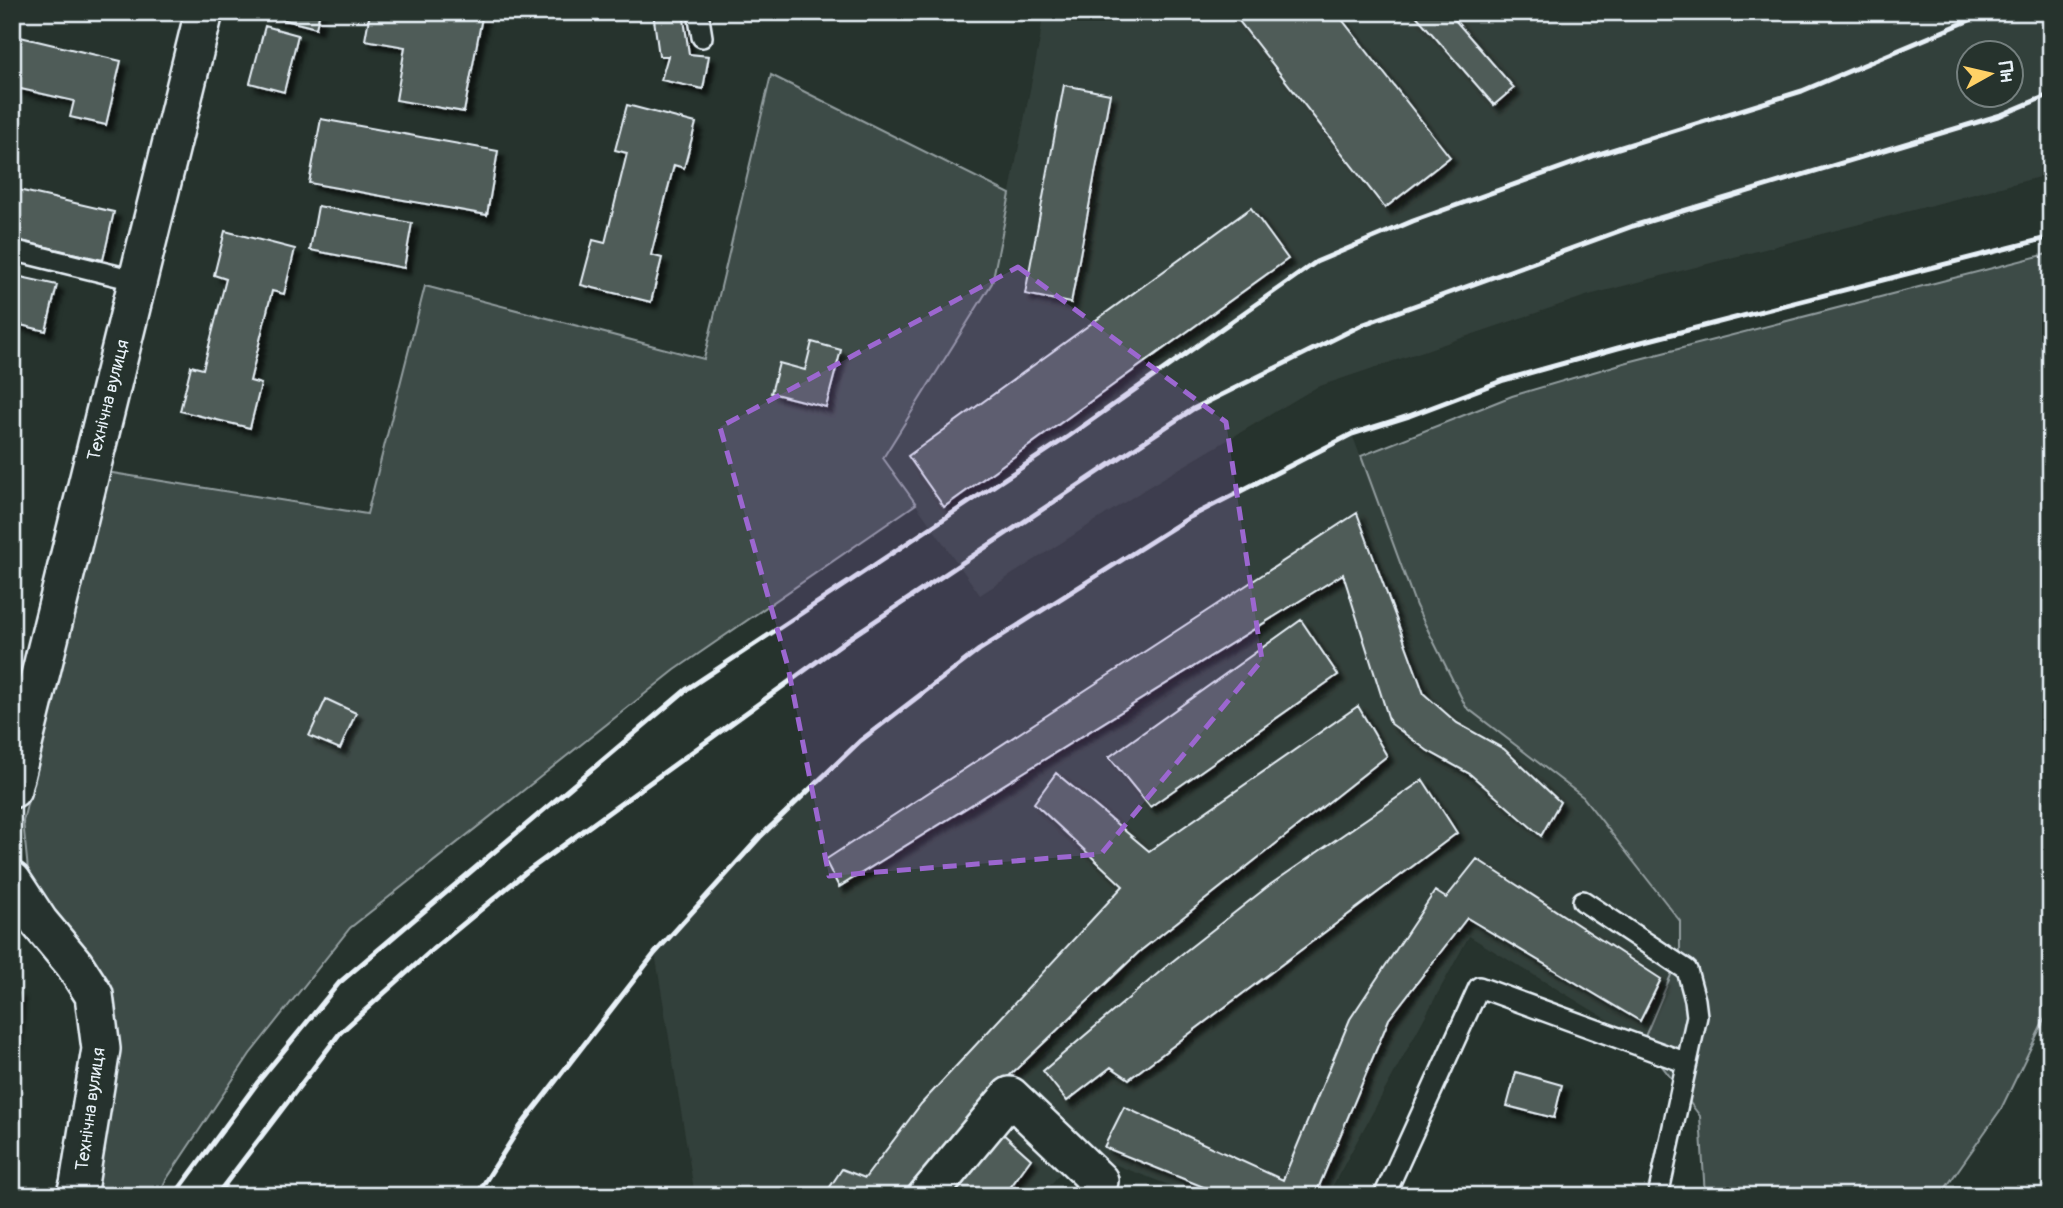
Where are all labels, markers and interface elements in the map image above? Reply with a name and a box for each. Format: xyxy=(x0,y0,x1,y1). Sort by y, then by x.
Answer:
north arrow xyxy=(1954,38,2024,108)
text: Пн xyxy=(1993,60,2019,84)
street label: Технічна вулиця xyxy=(82,337,135,463)
street label: Технічна вулиця xyxy=(70,1046,111,1172)

